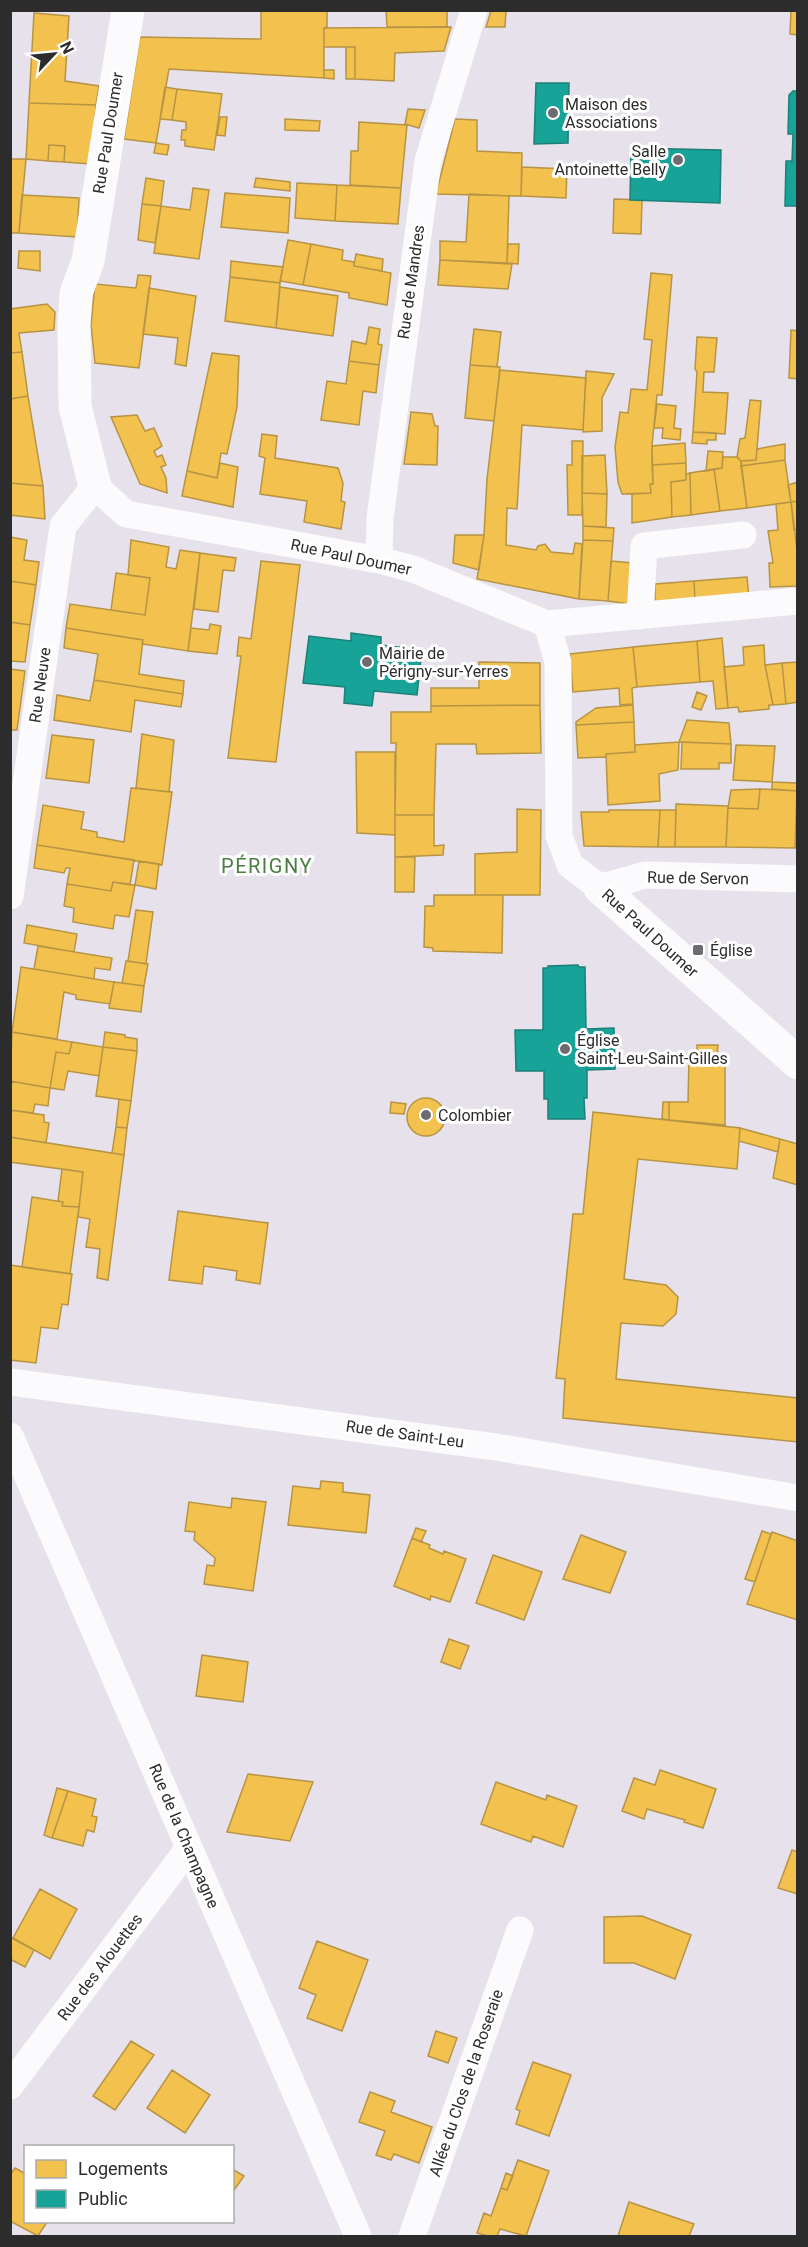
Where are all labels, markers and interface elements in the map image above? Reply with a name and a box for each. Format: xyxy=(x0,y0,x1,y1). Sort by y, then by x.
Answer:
north arrow xyxy=(24,24,84,84)
text: N xyxy=(56,38,78,57)
street label: Rue Paul Doumer xyxy=(89,70,127,195)
place label: Maison des Associations xyxy=(565,95,657,132)
marker: Maison des Associations xyxy=(546,106,560,120)
place label: Salle Antoinette Belly xyxy=(555,142,666,179)
marker: Salle Antoinette Belly xyxy=(671,153,685,167)
street label: Rue de Mandres xyxy=(394,224,428,340)
street label: Rue Paul Doumer xyxy=(289,535,414,579)
place label: Mairie de Périgny-sur-Yerres xyxy=(379,644,509,681)
street label: Rue Neuve xyxy=(25,646,55,724)
marker: Mairie de Périgny-sur-Yerres xyxy=(360,655,374,669)
district label: PÉRIGNY xyxy=(221,854,313,878)
street label: Rue de Servon xyxy=(647,868,749,888)
street label: Rue Paul Doumer xyxy=(598,885,702,982)
place label: Église xyxy=(710,941,752,960)
marker: Église xyxy=(691,943,705,957)
place label: Église Saint-Leu-Saint-Gilles xyxy=(577,1031,728,1068)
marker: Église Saint-Leu-Saint-Gilles xyxy=(558,1042,572,1056)
place label: Colombier xyxy=(438,1106,512,1125)
marker: Colombier xyxy=(419,1108,433,1122)
street label: Rue de Saint-Leu xyxy=(345,1416,465,1452)
street label: Rue de la Champagne xyxy=(145,1761,223,1911)
street label: Rue des Alouettes xyxy=(54,1910,146,2024)
street label: Allée du Clos de la Roseraie xyxy=(425,1987,507,2179)
legend xyxy=(24,2145,234,2223)
text: Logements xyxy=(78,2158,168,2179)
text: Public xyxy=(78,2188,128,2209)

